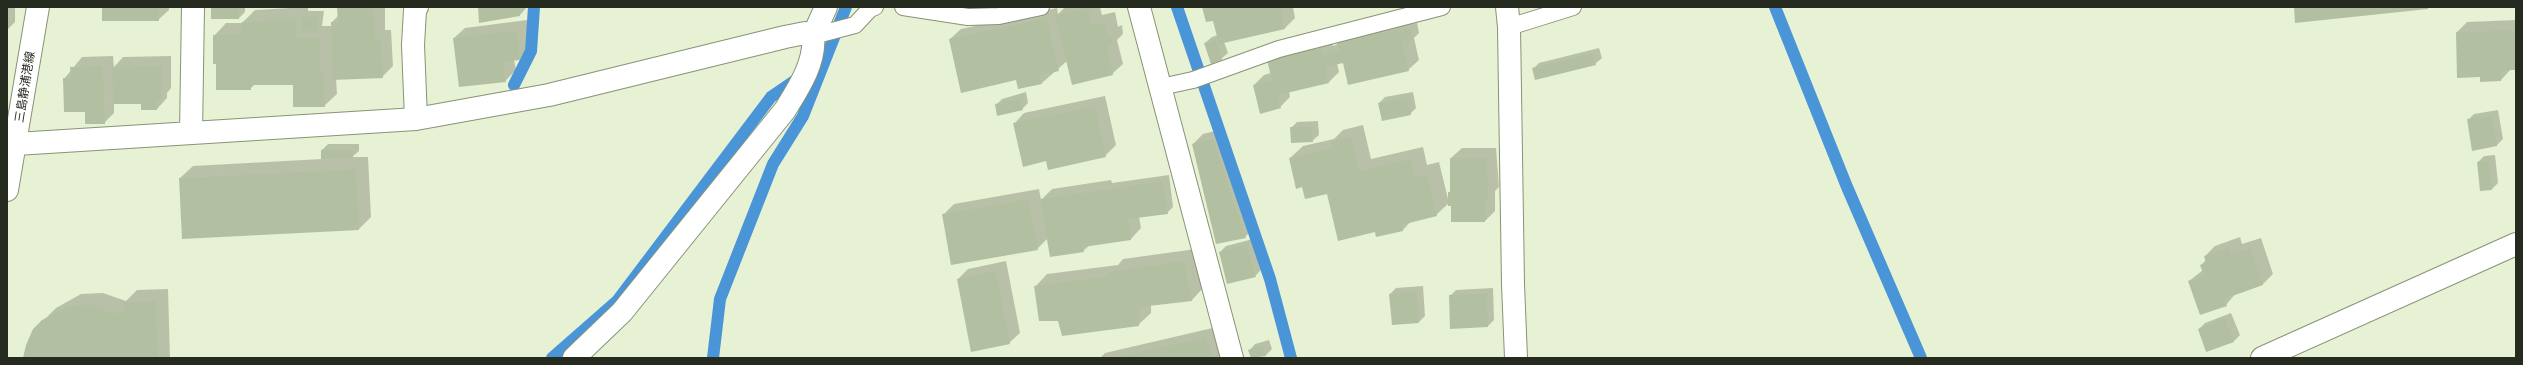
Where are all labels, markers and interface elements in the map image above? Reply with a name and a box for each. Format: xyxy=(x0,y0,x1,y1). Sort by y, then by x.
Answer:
street label: 三島静浦港線 xyxy=(12,50,38,124)

